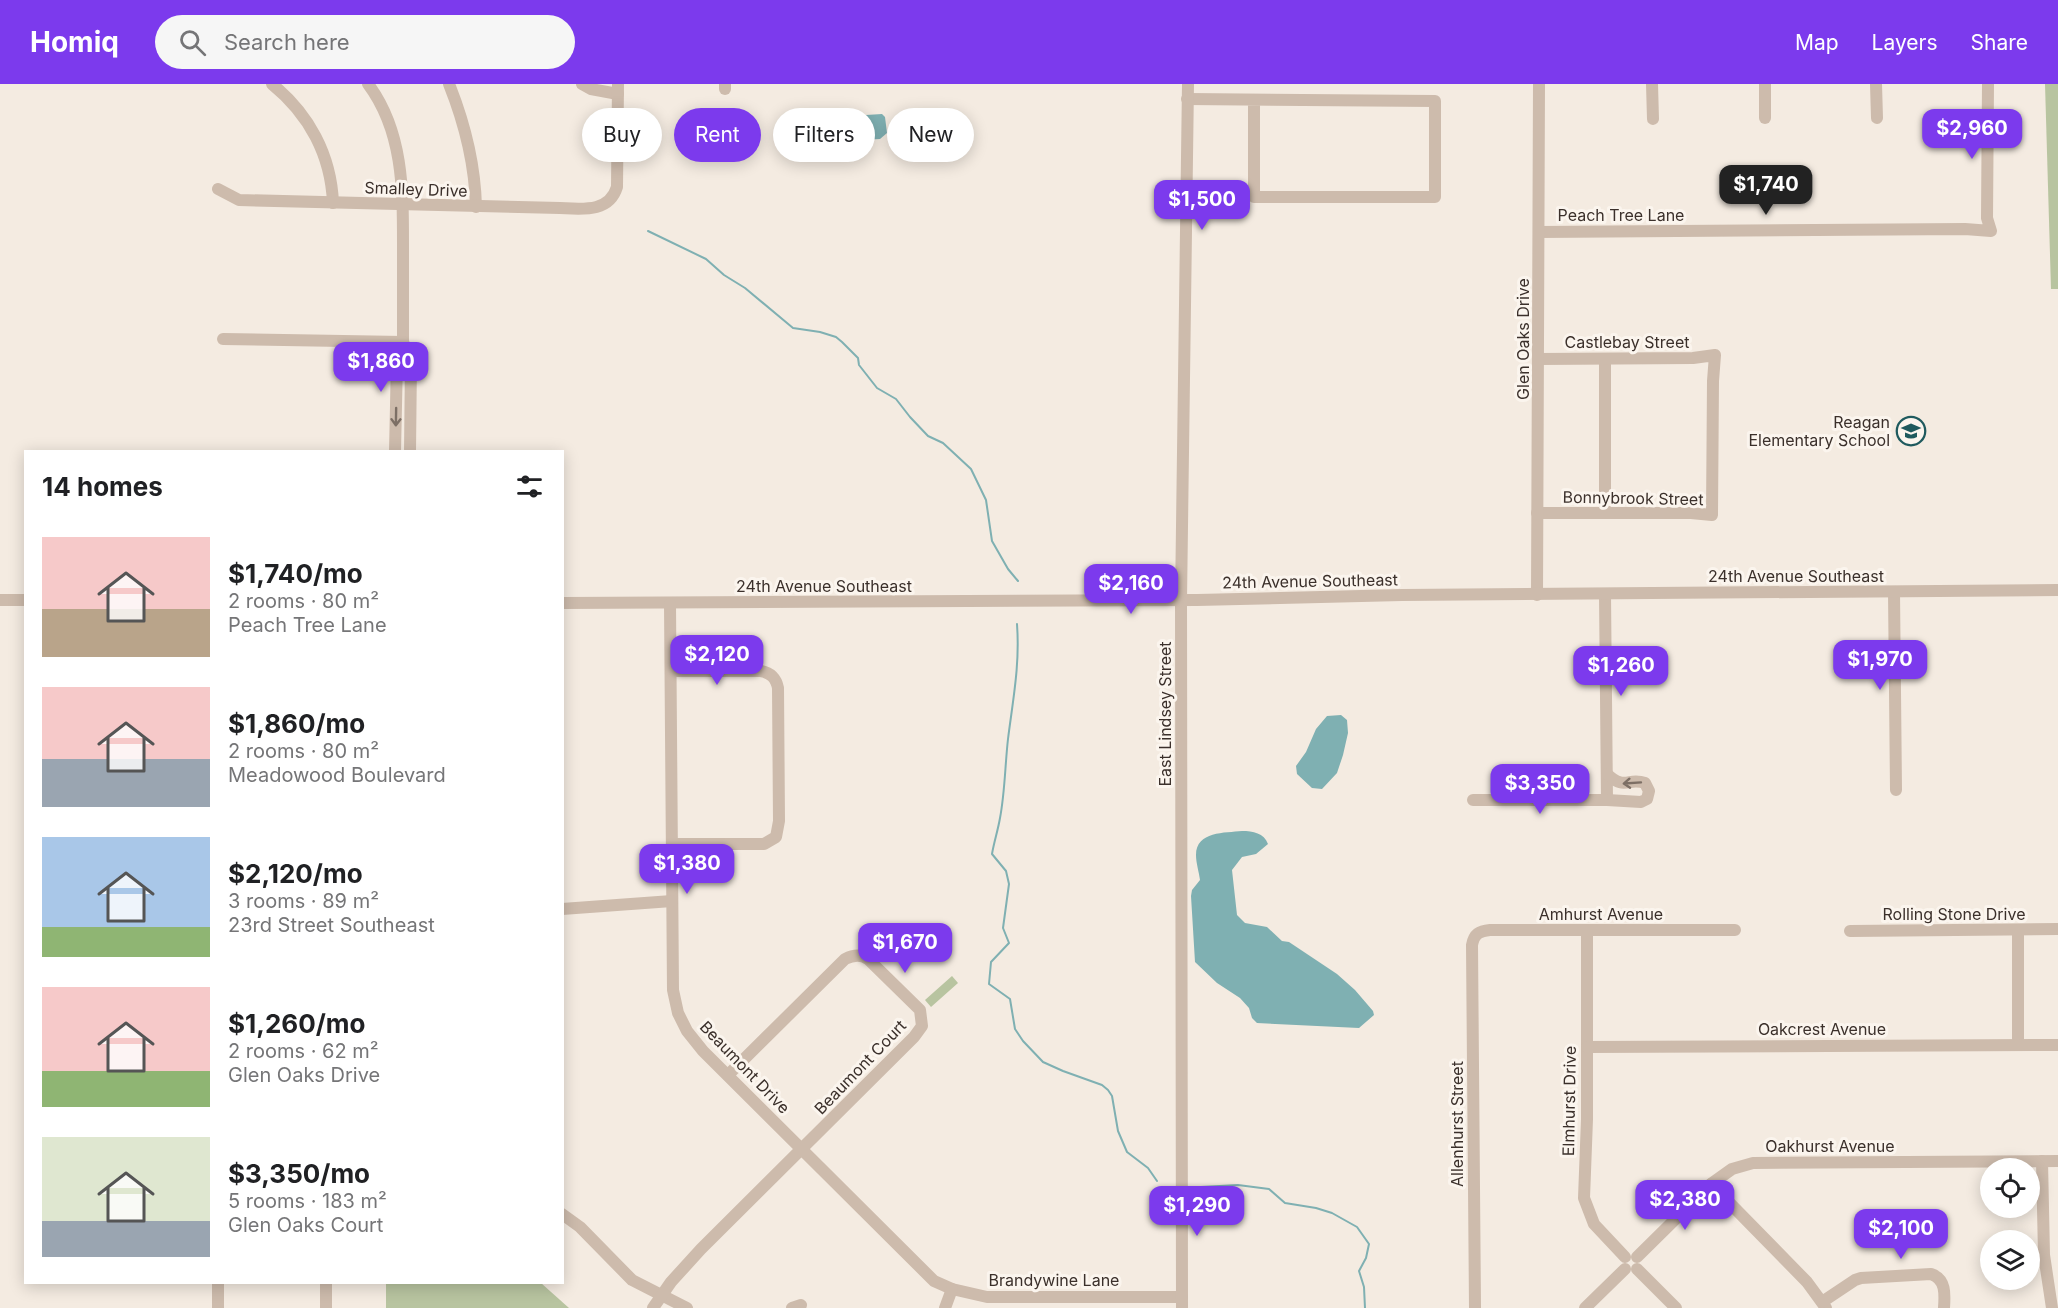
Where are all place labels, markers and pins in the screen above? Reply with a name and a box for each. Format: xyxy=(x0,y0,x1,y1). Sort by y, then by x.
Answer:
pin: $2,960 xyxy=(1923,109,2021,160)
pin: $1,740 xyxy=(1717,165,1815,216)
pin: $1,500 xyxy=(1153,180,1251,231)
pin: $1,860 xyxy=(332,342,430,393)
place label: Reagan Elementary School xyxy=(1748,412,1890,450)
school or university icon: Reagan Elementary School xyxy=(1895,415,1927,447)
pin: $2,160 xyxy=(1082,564,1180,615)
pin: $2,120 xyxy=(668,635,766,686)
pin: $1,970 xyxy=(1831,640,1929,691)
pin: $1,260 xyxy=(1572,646,1670,697)
pin: $3,350 xyxy=(1491,764,1589,815)
pin: $1,380 xyxy=(638,844,736,895)
pin: $1,670 xyxy=(856,923,954,974)
pin: $2,380 xyxy=(1636,1180,1734,1231)
pin: $1,290 xyxy=(1148,1186,1246,1237)
pin: $2,100 xyxy=(1852,1209,1950,1260)

